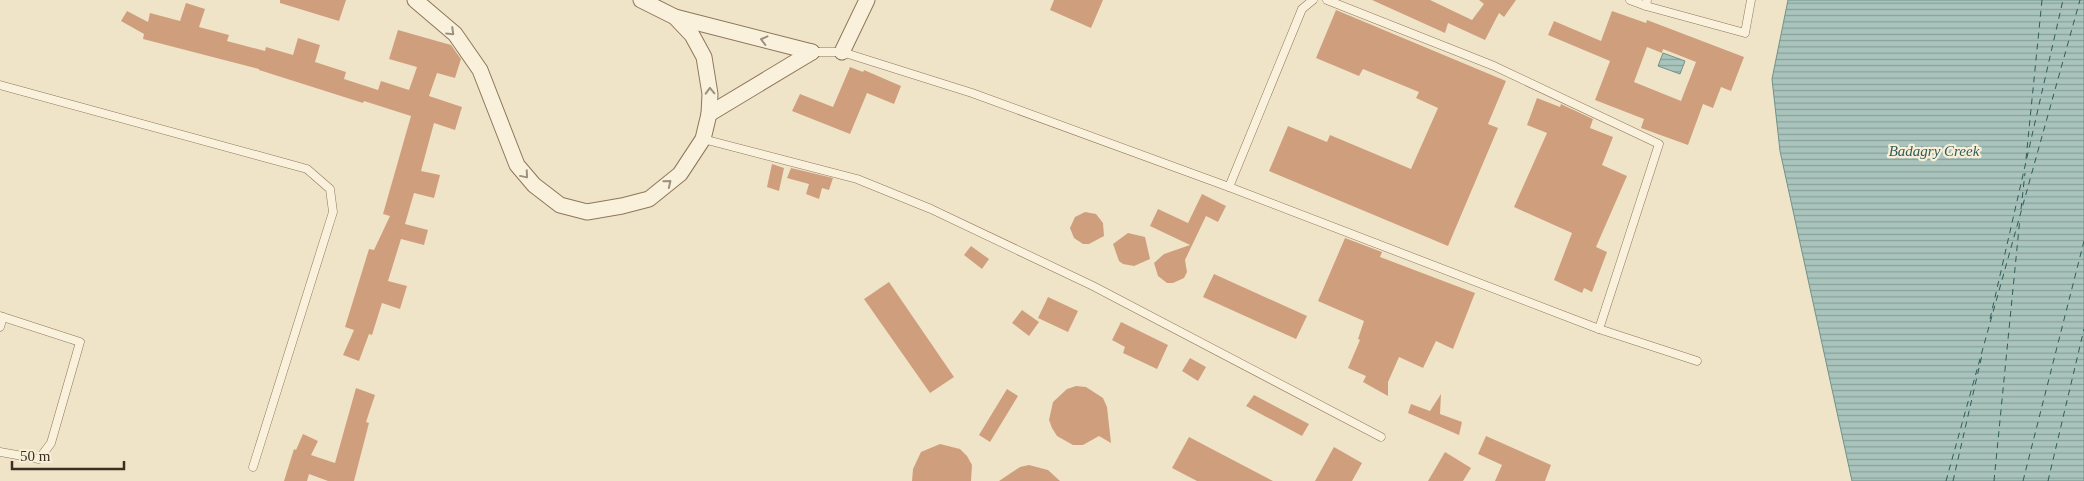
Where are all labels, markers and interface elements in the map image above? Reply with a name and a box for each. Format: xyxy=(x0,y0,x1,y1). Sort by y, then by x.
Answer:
one-way arrow xyxy=(446,26,455,35)
one-way arrow xyxy=(761,35,769,45)
one-way arrow xyxy=(704,86,715,94)
water label: Badagry Creek xyxy=(1889,143,1980,159)
one-way arrow xyxy=(519,169,528,178)
one-way arrow xyxy=(662,181,671,189)
scale bar xyxy=(12,438,125,470)
text: 50 m xyxy=(20,448,51,464)

